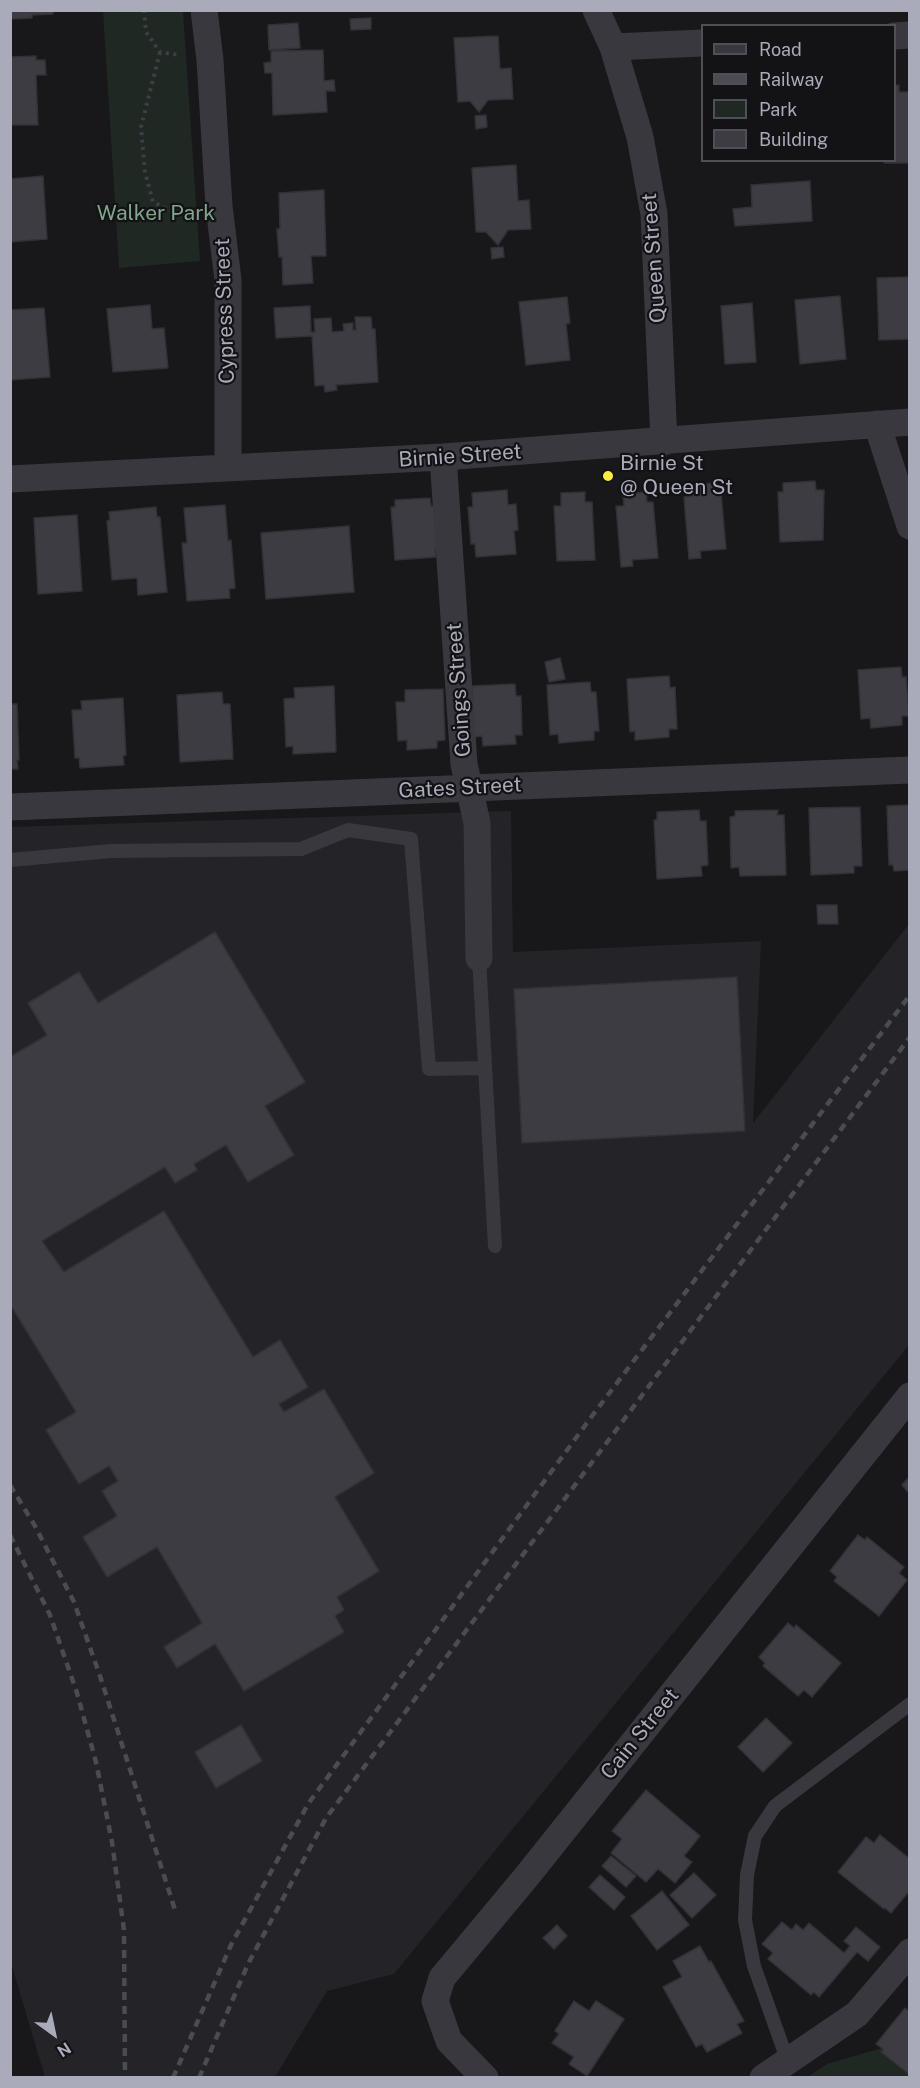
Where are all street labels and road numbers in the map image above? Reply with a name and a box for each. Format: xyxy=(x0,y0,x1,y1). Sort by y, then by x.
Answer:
street label: Queen Street xyxy=(637,192,671,324)
street label: Cypress Street xyxy=(210,238,240,384)
street label: Birnie Street xyxy=(398,439,522,473)
street label: Goings Street xyxy=(442,622,476,758)
street label: Gates Street xyxy=(398,772,522,804)
street label: Cain Street xyxy=(596,1683,684,1785)

